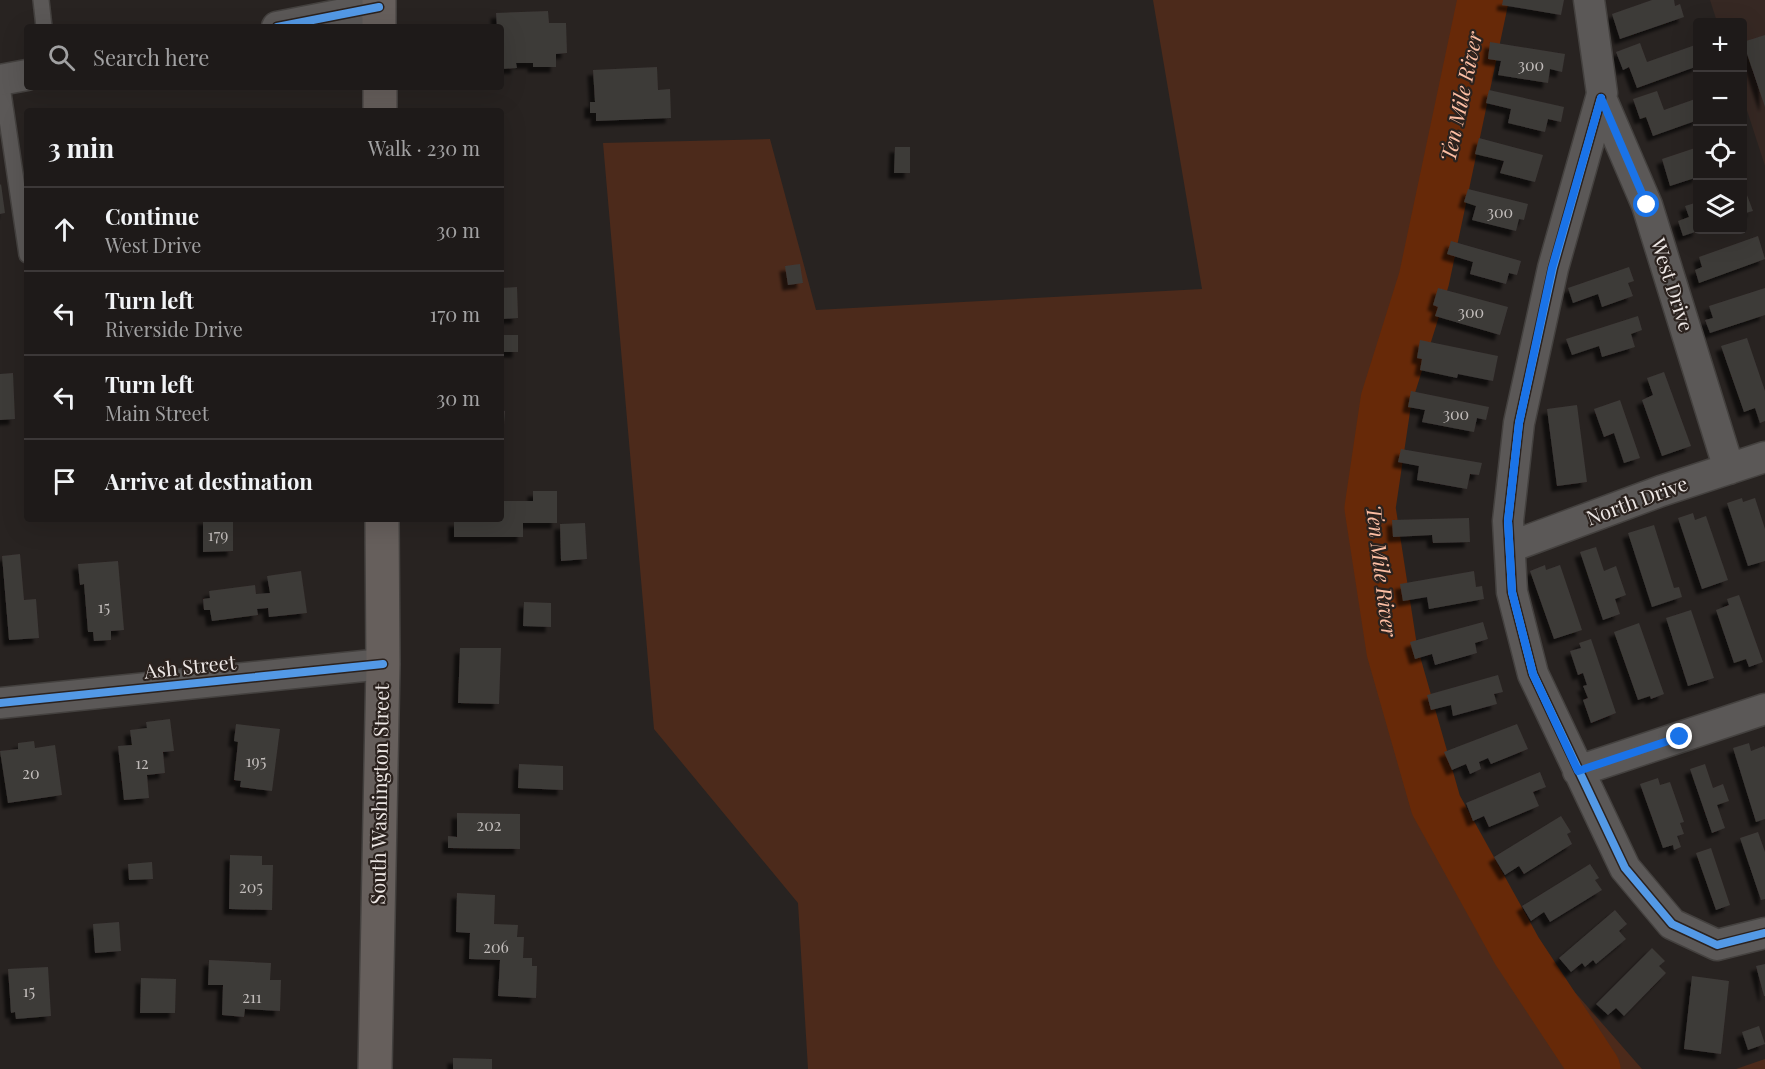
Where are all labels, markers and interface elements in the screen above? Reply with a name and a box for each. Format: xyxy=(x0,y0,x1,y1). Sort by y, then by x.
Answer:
map controls xyxy=(1693,18,1747,234)
button: + xyxy=(1693,18,1747,72)
search box xyxy=(24,24,504,90)
water label: Ten Mile River xyxy=(1433,28,1488,164)
icon: search xyxy=(45,41,78,74)
text: Search here xyxy=(93,42,209,72)
house number: 300 xyxy=(1518,54,1544,75)
button: − xyxy=(1693,72,1747,126)
button: locate xyxy=(1693,126,1747,180)
text: 3 min xyxy=(48,130,114,165)
text: Walk · 230 m xyxy=(368,134,480,161)
button: layers xyxy=(1693,180,1747,234)
route start xyxy=(1633,191,1659,217)
text: Continue xyxy=(105,201,199,231)
house number: 300 xyxy=(1487,201,1513,222)
icon: ahead xyxy=(48,213,81,246)
text: 30 m xyxy=(436,216,480,243)
text: West Drive xyxy=(105,231,201,258)
street label: West Drive xyxy=(1645,234,1701,335)
text: Turn left xyxy=(105,285,194,315)
icon: left xyxy=(48,297,81,330)
text: 170 m xyxy=(430,300,480,327)
house number: 300 xyxy=(1458,301,1484,322)
text: Riverside Drive xyxy=(105,315,243,342)
text: Turn left xyxy=(105,369,194,399)
icon: left xyxy=(48,381,81,414)
text: 30 m xyxy=(436,384,480,411)
text: Main Street xyxy=(105,399,209,426)
house number: 300 xyxy=(1443,403,1469,424)
icon: arrive xyxy=(48,465,81,498)
text: Arrive at destination xyxy=(105,466,313,496)
street label: North Drive xyxy=(1582,469,1691,530)
water label: Ten Mile River xyxy=(1361,503,1405,639)
house number: 179 xyxy=(208,524,228,545)
house number: 15 xyxy=(98,596,110,617)
street label: Ash Street xyxy=(142,647,238,684)
street label: South Washington Street xyxy=(363,682,394,905)
route end xyxy=(1666,723,1692,749)
house number: 195 xyxy=(246,750,266,771)
house number: 12 xyxy=(135,752,149,773)
house number: 20 xyxy=(22,762,40,783)
house number: 202 xyxy=(477,814,501,835)
house number: 205 xyxy=(239,876,263,897)
house number: 206 xyxy=(483,936,509,957)
house number: 15 xyxy=(23,980,35,1001)
house number: 211 xyxy=(242,986,262,1007)

